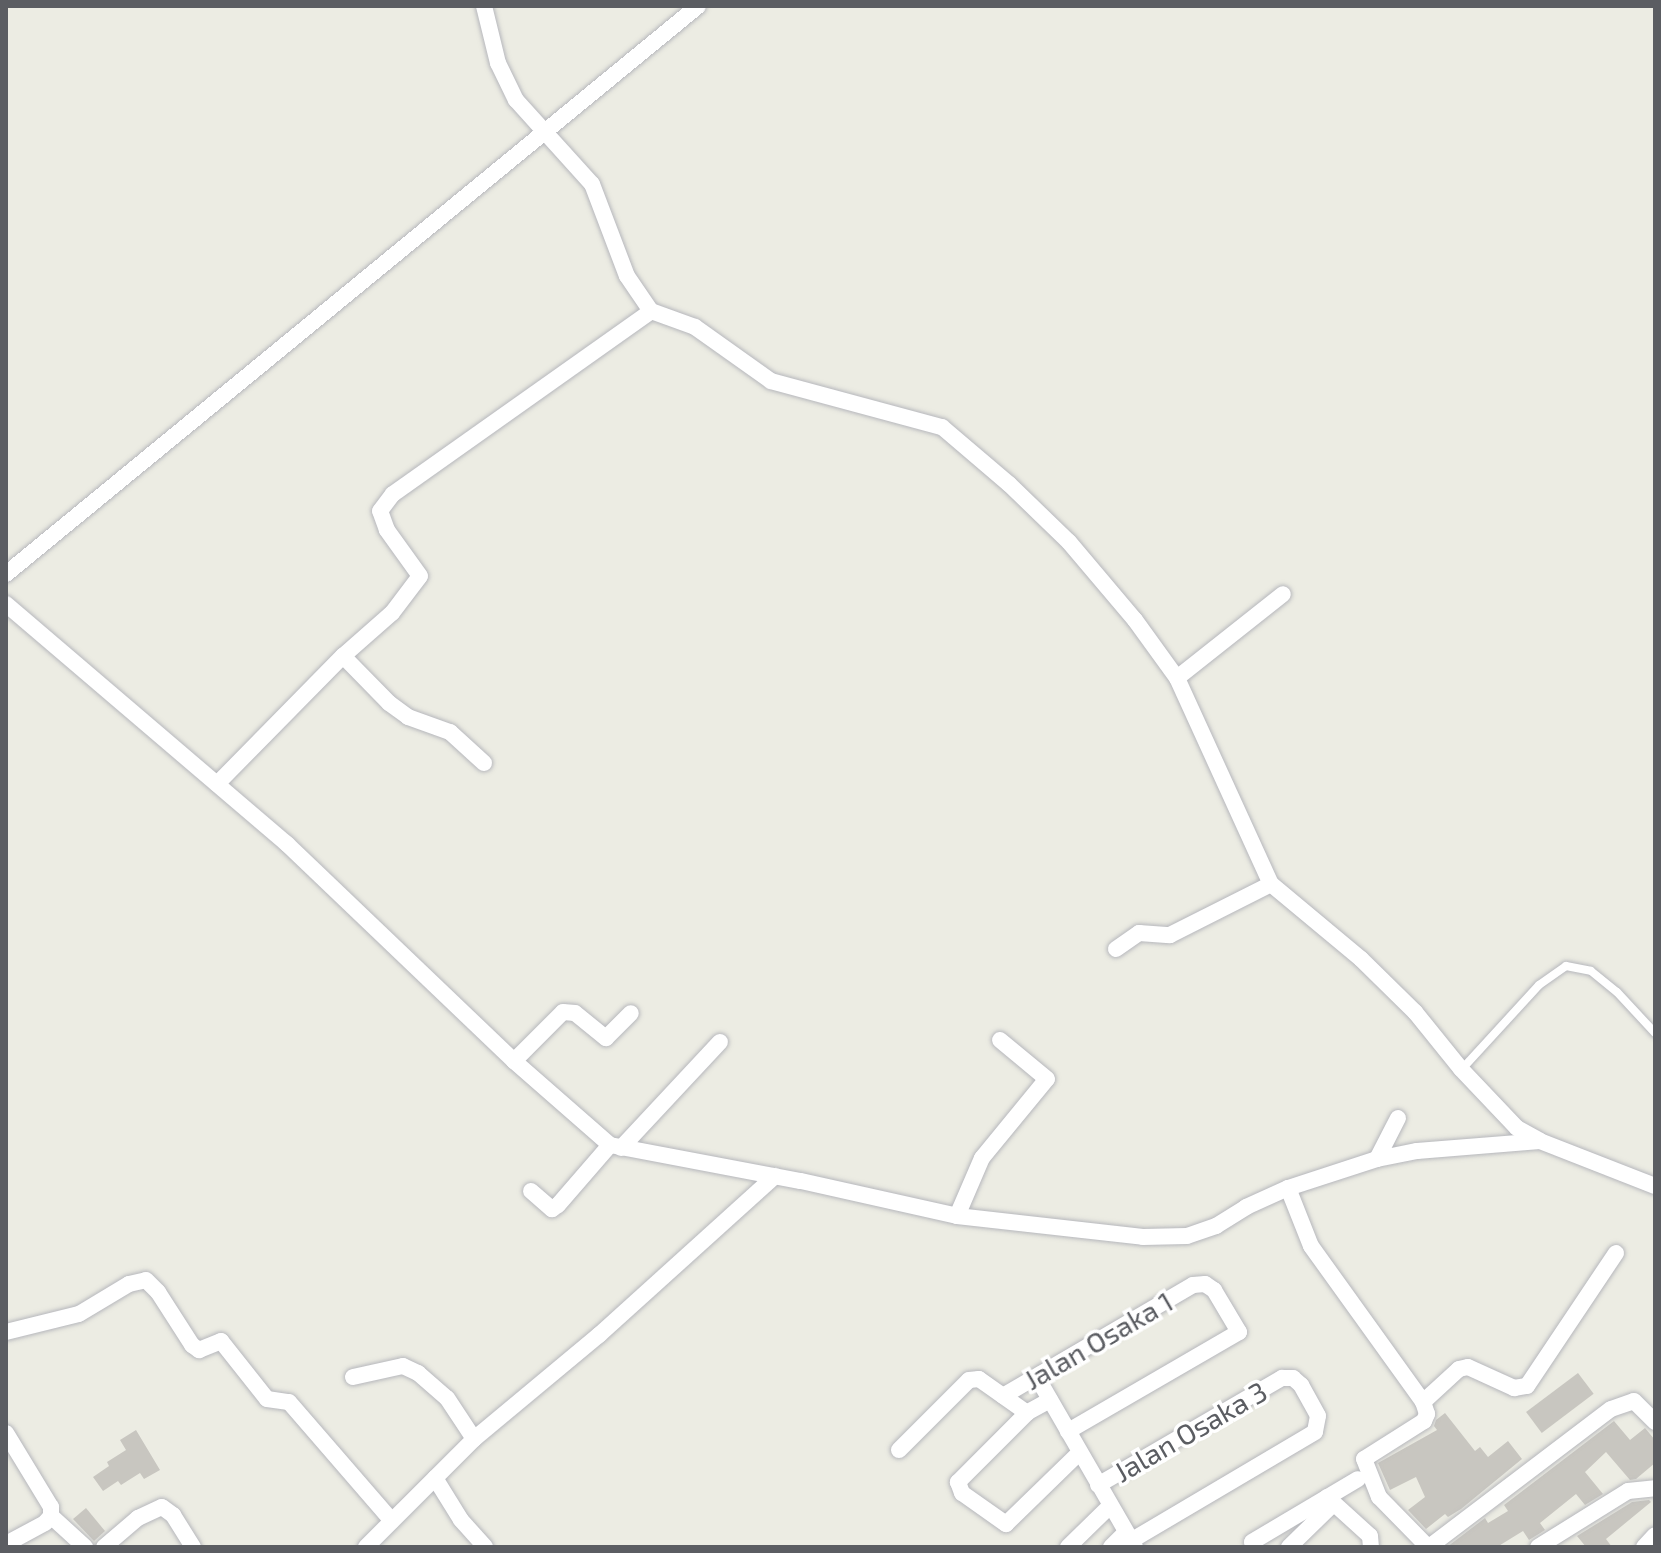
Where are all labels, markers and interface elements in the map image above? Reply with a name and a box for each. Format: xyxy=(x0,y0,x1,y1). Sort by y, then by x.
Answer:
street label: Jalan Osaka 1 xyxy=(1018,1284,1178,1396)
street label: Jalan Osaka 3 xyxy=(1108,1374,1272,1488)

